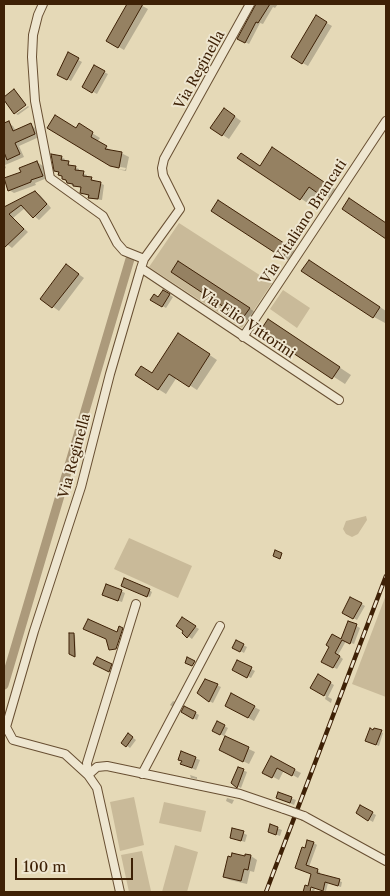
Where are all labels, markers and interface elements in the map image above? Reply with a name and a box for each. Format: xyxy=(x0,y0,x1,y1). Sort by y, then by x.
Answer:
street label: Via Reginella xyxy=(171,28,229,112)
street label: Via Vitaliano Brancati xyxy=(258,157,350,287)
street label: Via Elio Vittorini xyxy=(196,286,298,362)
street label: Via Reginella xyxy=(56,412,94,500)
scale bar xyxy=(18,848,135,880)
text: 100 m xyxy=(23,857,66,876)

